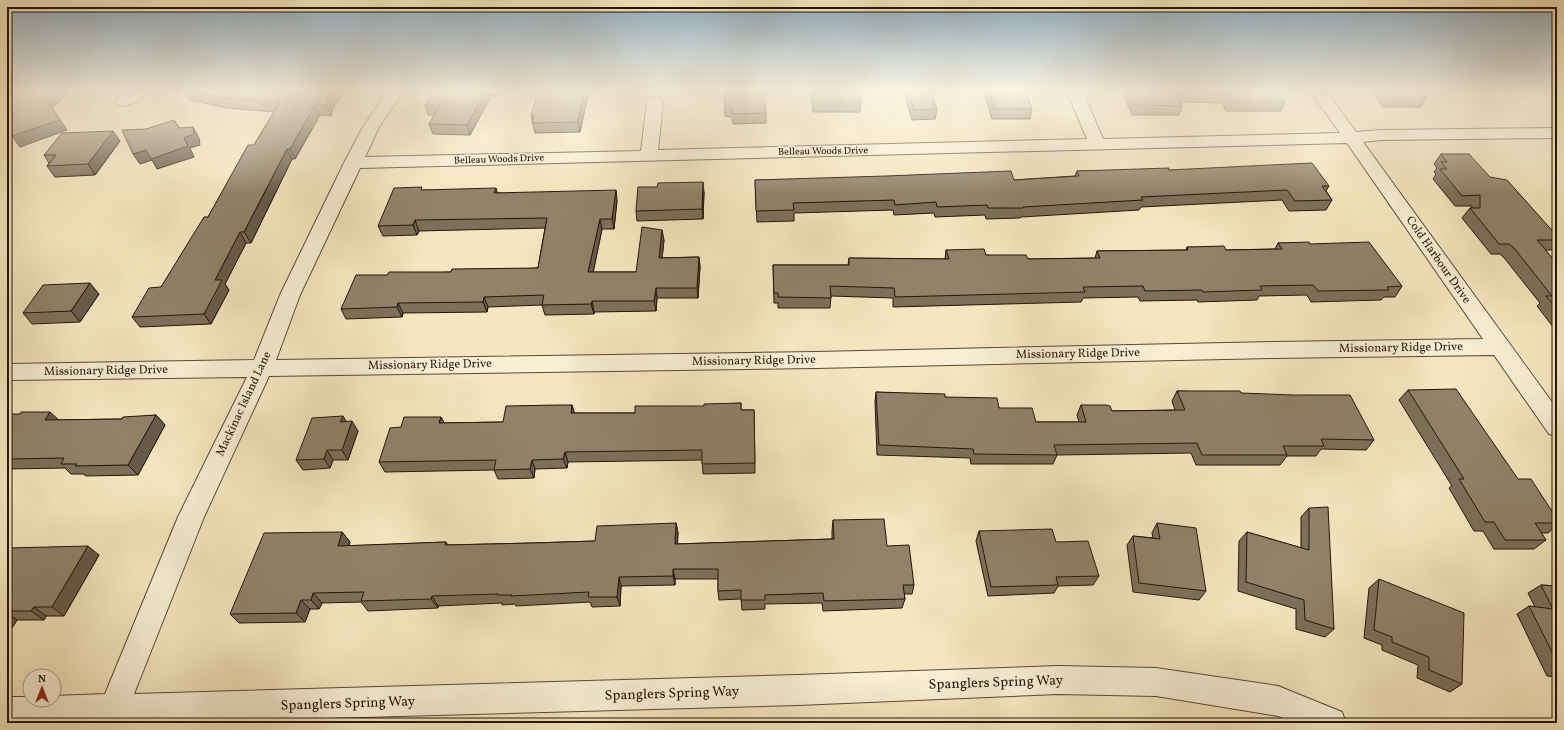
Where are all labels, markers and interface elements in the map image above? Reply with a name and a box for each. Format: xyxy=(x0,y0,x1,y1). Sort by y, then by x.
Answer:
street label: Belleau Woods Drive xyxy=(778,143,868,159)
street label: Belleau Woods Drive xyxy=(454,150,545,168)
street label: Cold Harbour Drive xyxy=(1402,213,1474,307)
street label: Missionary Ridge Drive xyxy=(1339,339,1463,357)
street label: Missionary Ridge Drive xyxy=(1016,345,1140,363)
street label: Mackinac Island Lane xyxy=(213,349,275,459)
street label: Missionary Ridge Drive xyxy=(692,352,816,370)
street label: Missionary Ridge Drive xyxy=(368,356,492,374)
street label: Missionary Ridge Drive xyxy=(44,362,168,380)
north arrow xyxy=(22,668,62,708)
street label: Spanglers Spring Way xyxy=(928,671,1064,695)
text: N xyxy=(38,672,46,687)
street label: Spanglers Spring Way xyxy=(604,682,740,706)
street label: Spanglers Spring Way xyxy=(280,692,416,716)

